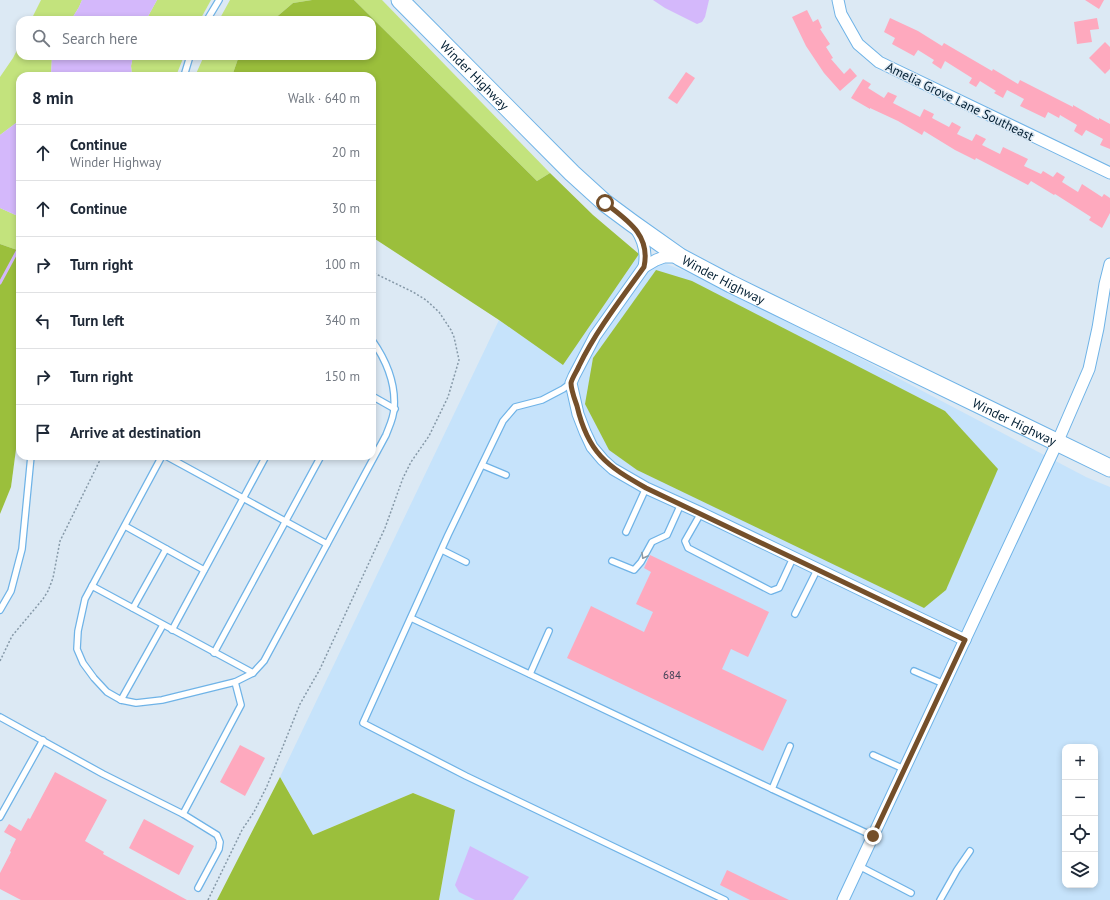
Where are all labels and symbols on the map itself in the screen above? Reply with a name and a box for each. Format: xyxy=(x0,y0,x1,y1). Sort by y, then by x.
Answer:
street label: Winder Highway xyxy=(436,37,513,114)
street label: Amelia Grove Lane Southeast xyxy=(883,58,1037,145)
route start xyxy=(596,194,614,212)
street label: Winder Highway xyxy=(679,252,768,308)
street label: Winder Highway xyxy=(970,395,1059,450)
one-way arrow xyxy=(642,552,649,559)
house number: 684 xyxy=(663,668,681,682)
route end xyxy=(864,827,882,845)

